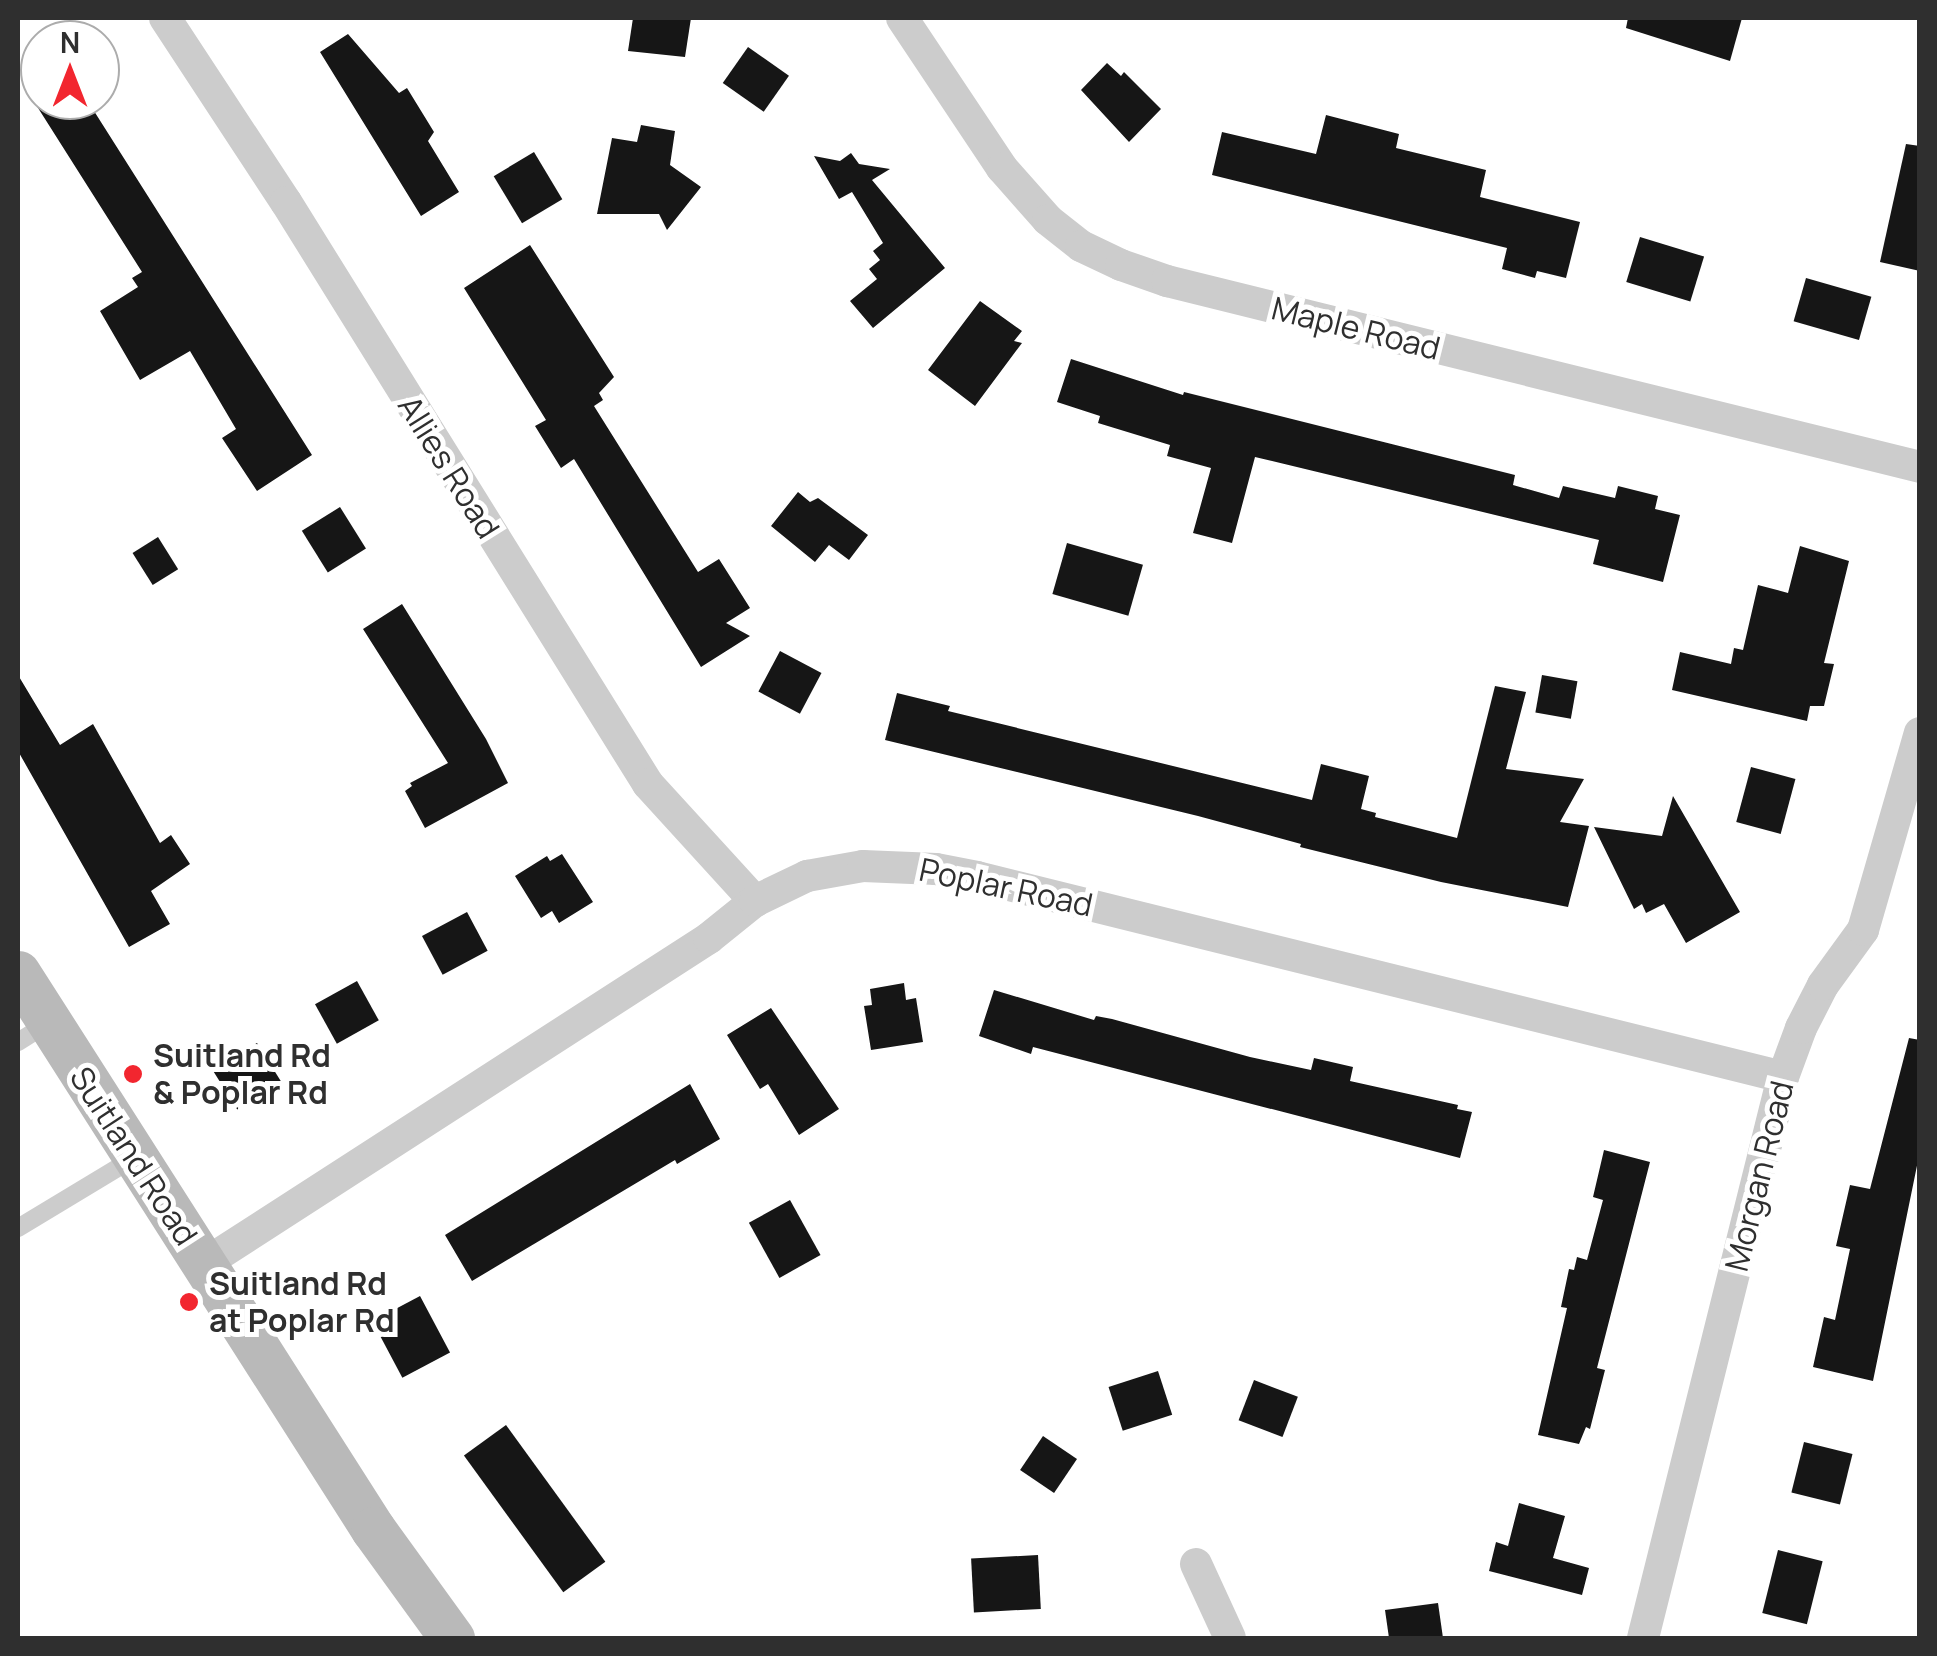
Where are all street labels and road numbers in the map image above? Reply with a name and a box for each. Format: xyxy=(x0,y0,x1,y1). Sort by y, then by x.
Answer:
street label: Maple Road xyxy=(1268,289,1444,367)
street label: Allies Road xyxy=(390,389,508,545)
street label: Poplar Road xyxy=(916,850,1096,924)
street label: Suitland Road xyxy=(62,1060,206,1252)
street label: Morgan Road xyxy=(1717,1077,1801,1275)

